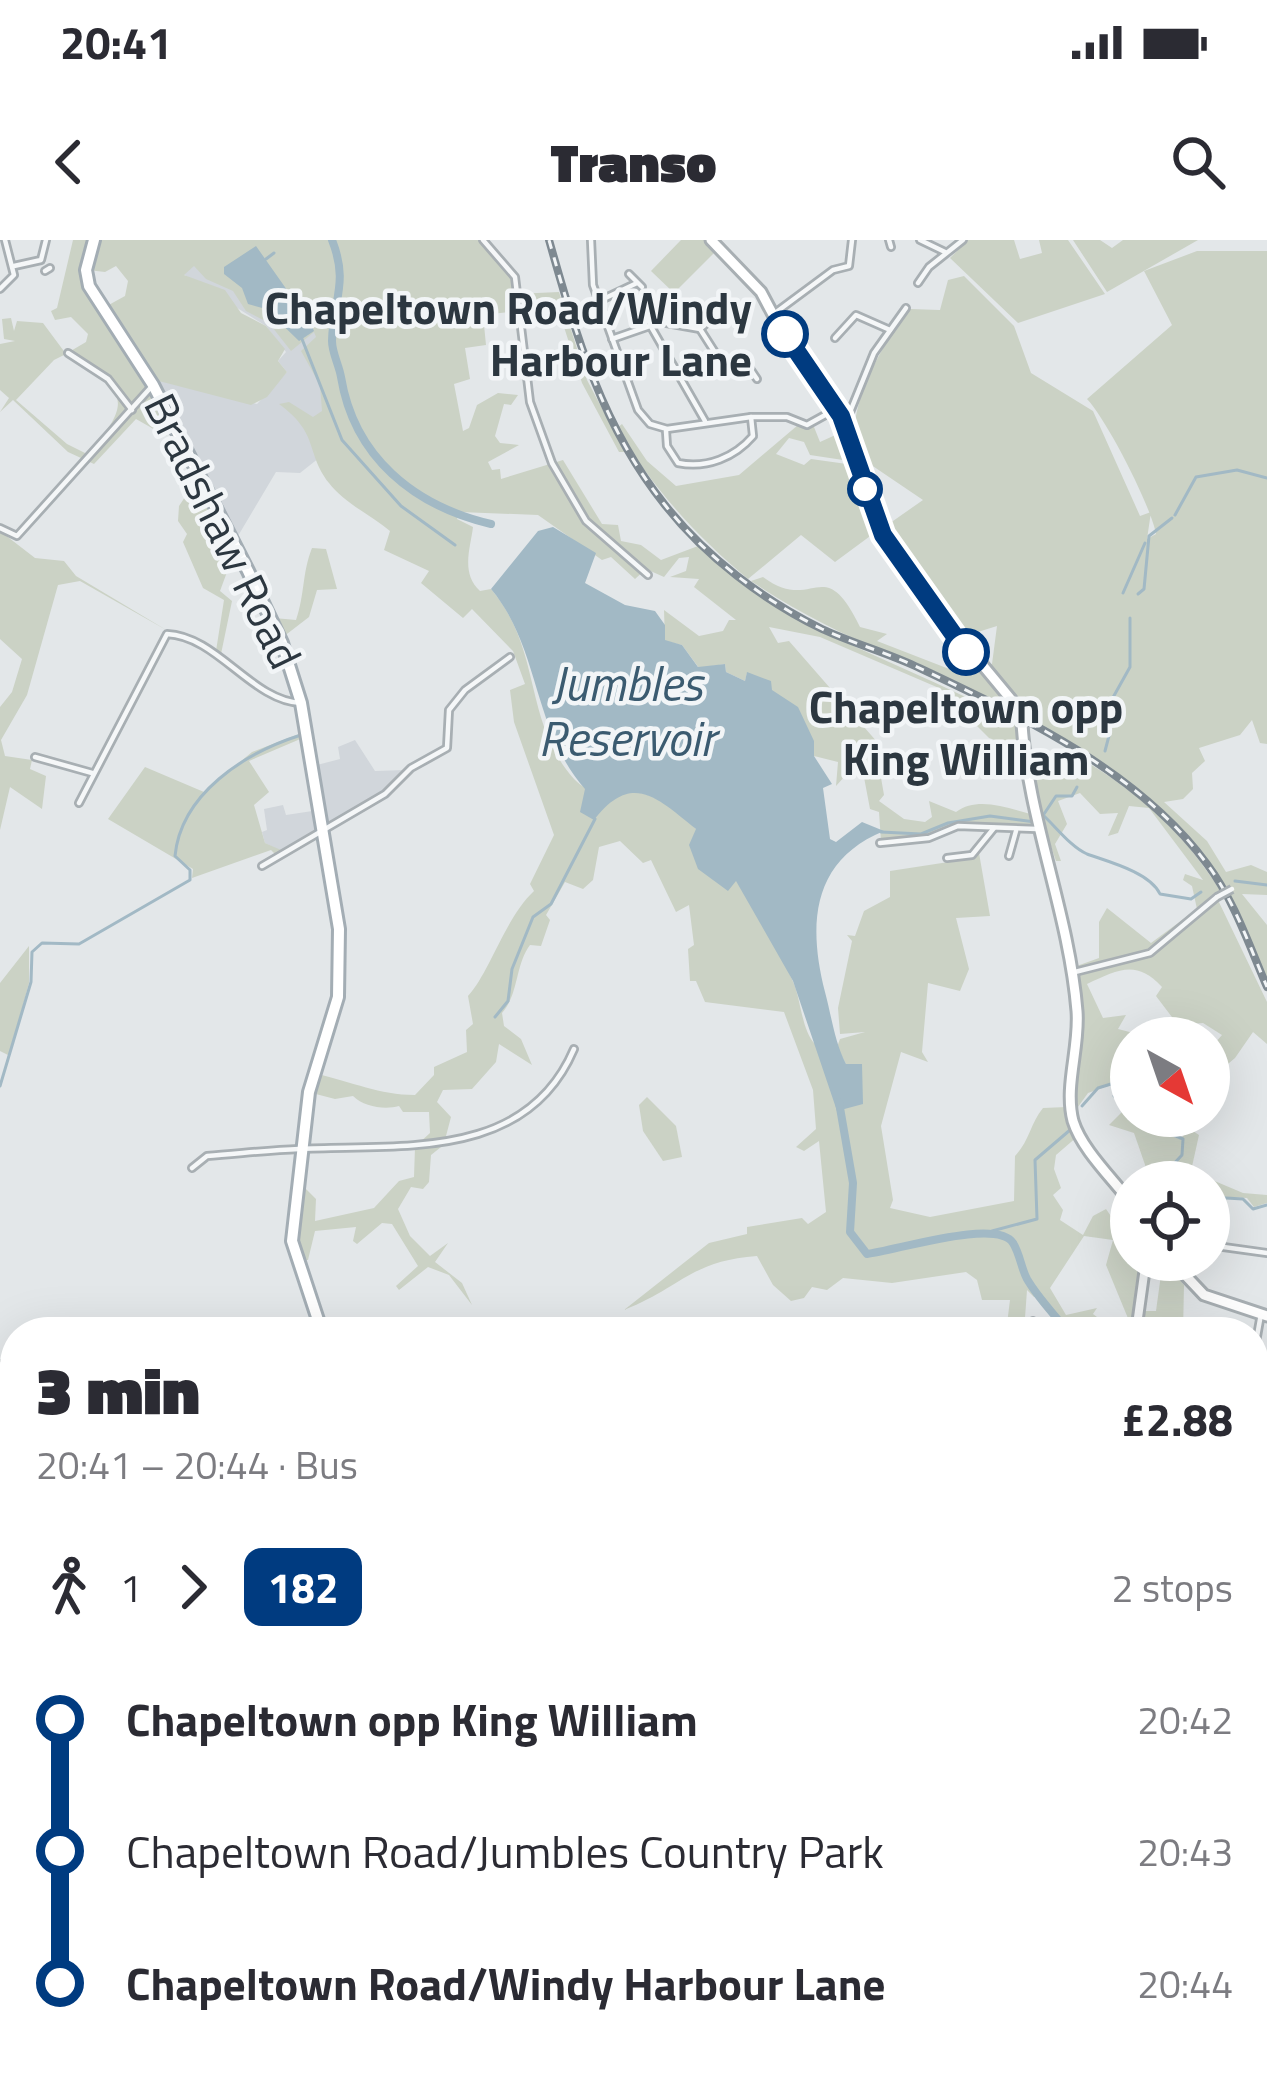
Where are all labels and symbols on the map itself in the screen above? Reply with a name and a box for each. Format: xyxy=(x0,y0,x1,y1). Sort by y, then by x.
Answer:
place label: Chapeltown Road/Windy Harbour Lane xyxy=(265,273,752,393)
marker: Chapeltown Road/Windy Harbour Lane xyxy=(763,312,807,356)
street label: Bradshaw Road xyxy=(128,381,320,680)
unlabelled marker xyxy=(849,473,881,505)
marker: Chapeltown opp King William xyxy=(944,630,988,674)
water label: Jumbles Reservoir xyxy=(539,647,721,775)
place label: Chapeltown opp King William xyxy=(809,672,1123,792)
north arrow xyxy=(1110,1017,1230,1137)

